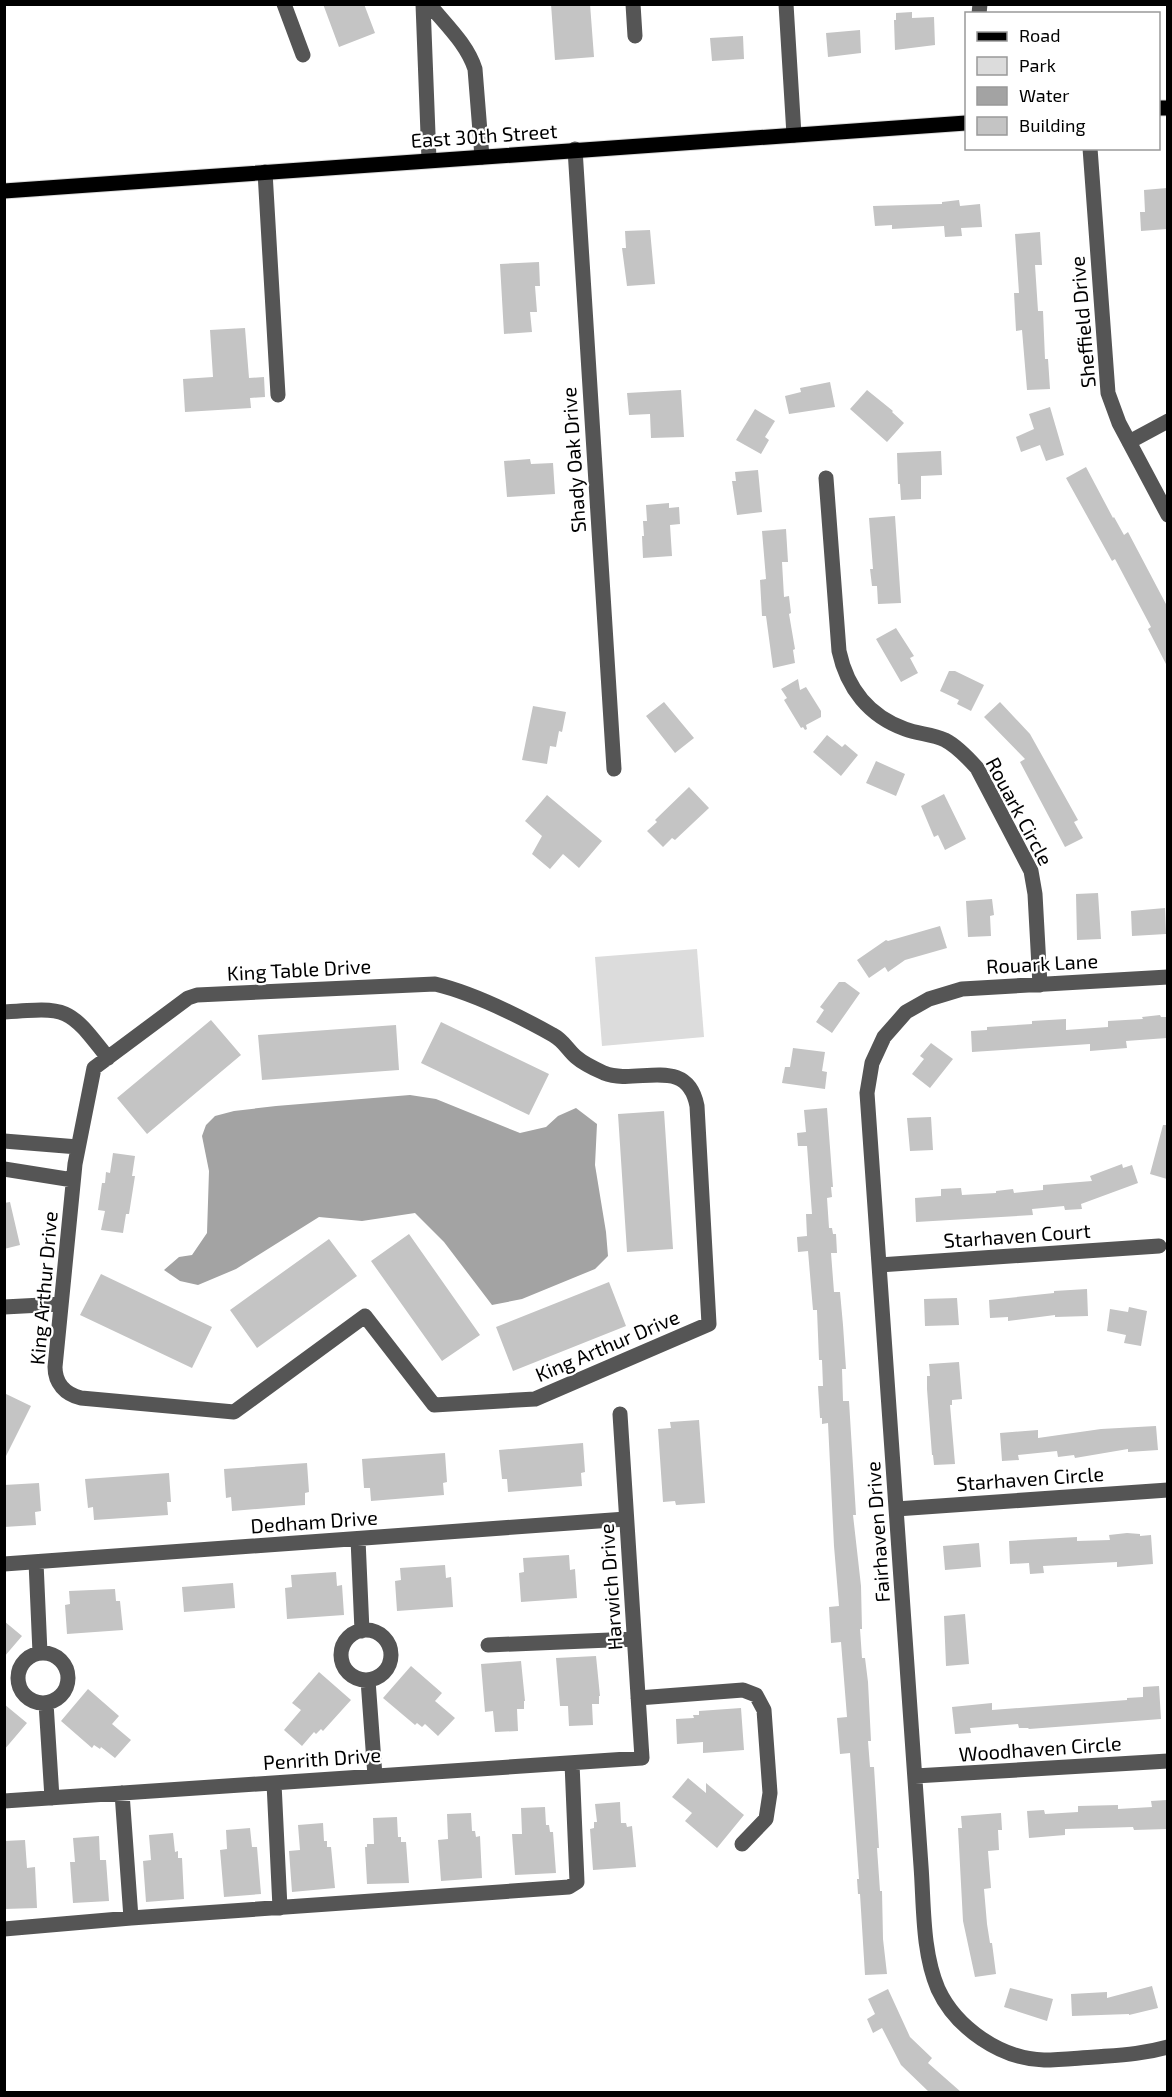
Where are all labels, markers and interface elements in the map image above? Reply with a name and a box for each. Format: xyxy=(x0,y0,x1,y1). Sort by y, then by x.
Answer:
legend xyxy=(965,12,1160,150)
text: Road xyxy=(1019,24,1060,46)
text: Park xyxy=(1019,54,1056,76)
text: Water xyxy=(1019,84,1069,106)
text: Building xyxy=(1019,114,1086,136)
street label: East 30th Street xyxy=(410,118,558,152)
street label: Sheffield Drive xyxy=(1064,255,1100,389)
street label: Shady Oak Drive xyxy=(556,386,590,534)
street label: Rouark Circle xyxy=(981,753,1059,869)
street label: Rouark Lane xyxy=(985,948,1099,978)
street label: King Table Drive xyxy=(226,953,372,985)
street label: King Arthur Drive xyxy=(24,1210,62,1366)
street label: Starhaven Court xyxy=(943,1218,1092,1252)
street label: King Arthur Drive xyxy=(531,1304,683,1386)
street label: Fairhaven Drive xyxy=(860,1460,894,1604)
street label: Starhaven Circle xyxy=(955,1461,1105,1495)
street label: Dedham Drive xyxy=(250,1505,378,1537)
street label: Harwich Drive xyxy=(594,1523,626,1651)
street label: Woodhaven Circle xyxy=(958,1730,1122,1766)
street label: Penrith Drive xyxy=(262,1742,382,1774)

